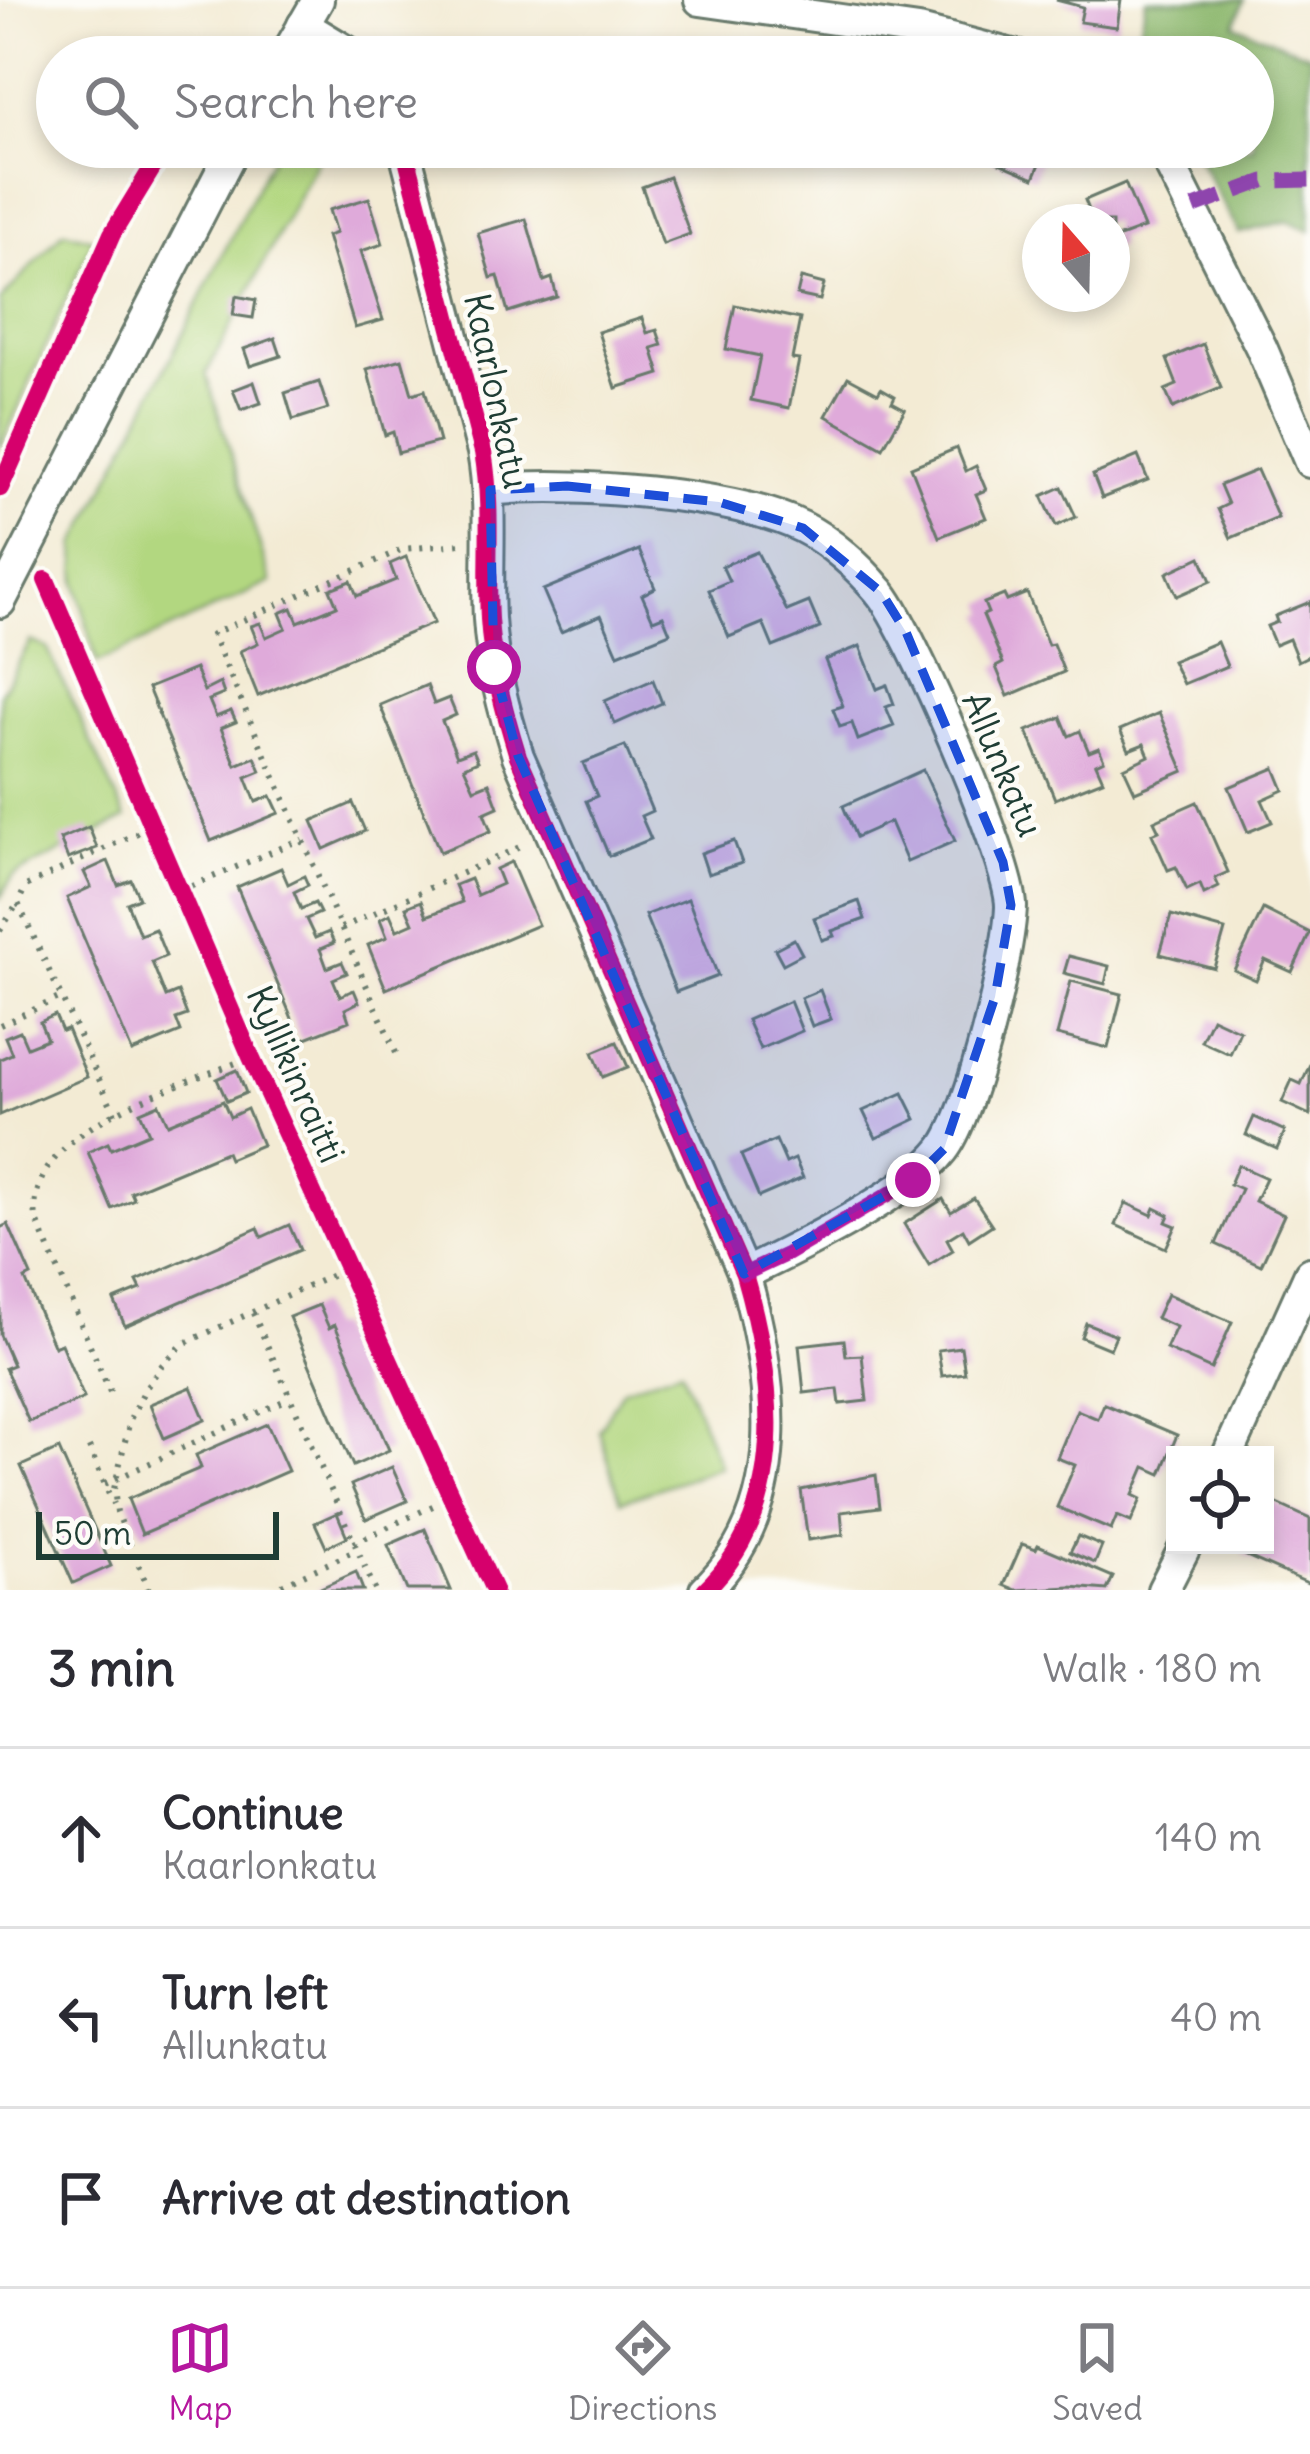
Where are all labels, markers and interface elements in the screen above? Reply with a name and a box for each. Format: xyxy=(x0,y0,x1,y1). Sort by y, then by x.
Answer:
search box xyxy=(36,36,1274,168)
icon: search xyxy=(78,69,144,135)
text: Search here xyxy=(174,74,418,130)
north arrow xyxy=(1022,204,1130,312)
street label: Kaarlonkatu xyxy=(454,289,539,493)
route start xyxy=(467,640,521,694)
street label: Allunkatu xyxy=(952,685,1053,843)
street label: Kyllikinraitti xyxy=(237,979,355,1170)
route end xyxy=(886,1153,940,1207)
map controls xyxy=(1166,1446,1274,1554)
button: locate xyxy=(1166,1446,1274,1554)
scale bar xyxy=(36,1506,279,1559)
text: 50 m xyxy=(54,1512,131,1554)
text: 3 min xyxy=(48,1636,175,1700)
text: Walk · 180 m xyxy=(1043,1644,1262,1693)
text: Continue xyxy=(162,1785,344,1841)
icon: ahead xyxy=(48,1805,114,1871)
text: 140 m xyxy=(1155,1813,1262,1862)
text: Kaarlonkatu xyxy=(162,1841,377,1890)
text: Turn left xyxy=(162,1965,328,2021)
icon: left xyxy=(48,1985,114,2051)
text: 40 m xyxy=(1170,1993,1262,2042)
text: Allunkatu xyxy=(162,2021,328,2070)
icon: arrive xyxy=(48,2165,114,2231)
text: Arrive at destination xyxy=(162,2170,571,2226)
tab: Map xyxy=(167,2315,233,2429)
tab: Directions xyxy=(568,2315,717,2429)
tab: Saved xyxy=(1052,2315,1143,2429)

